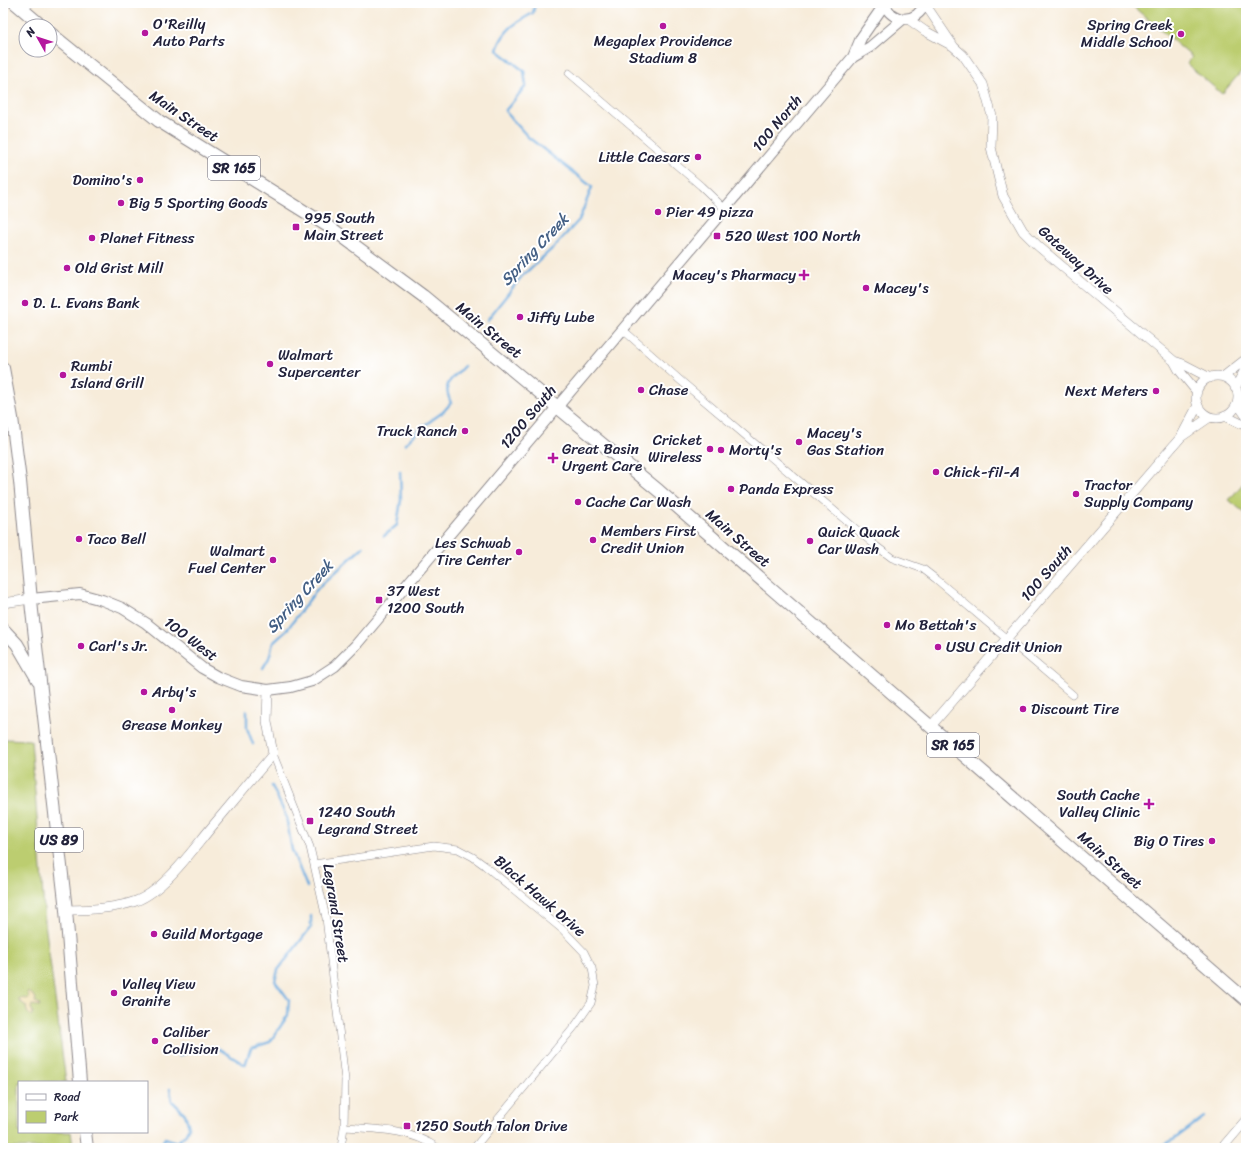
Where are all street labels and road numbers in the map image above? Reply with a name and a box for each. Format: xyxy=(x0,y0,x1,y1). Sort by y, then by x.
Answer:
street label: Main Street xyxy=(144,83,225,149)
street label: 100 North xyxy=(745,89,809,157)
road number: SR 165 xyxy=(208,156,260,180)
street label: Gateway Drive xyxy=(1032,219,1120,301)
street label: Main Street xyxy=(450,295,528,365)
street label: 1200 South xyxy=(493,379,563,455)
street label: Main Street xyxy=(699,502,777,574)
street label: 100 South xyxy=(1014,538,1078,607)
street label: 100 West xyxy=(158,610,224,668)
road number: SR 165 xyxy=(927,733,979,757)
street label: Main Street xyxy=(1071,824,1149,896)
road number: US 89 xyxy=(35,828,83,852)
street label: Black Hawk Drive xyxy=(488,848,592,944)
street label: Legrand Street xyxy=(315,862,357,965)

